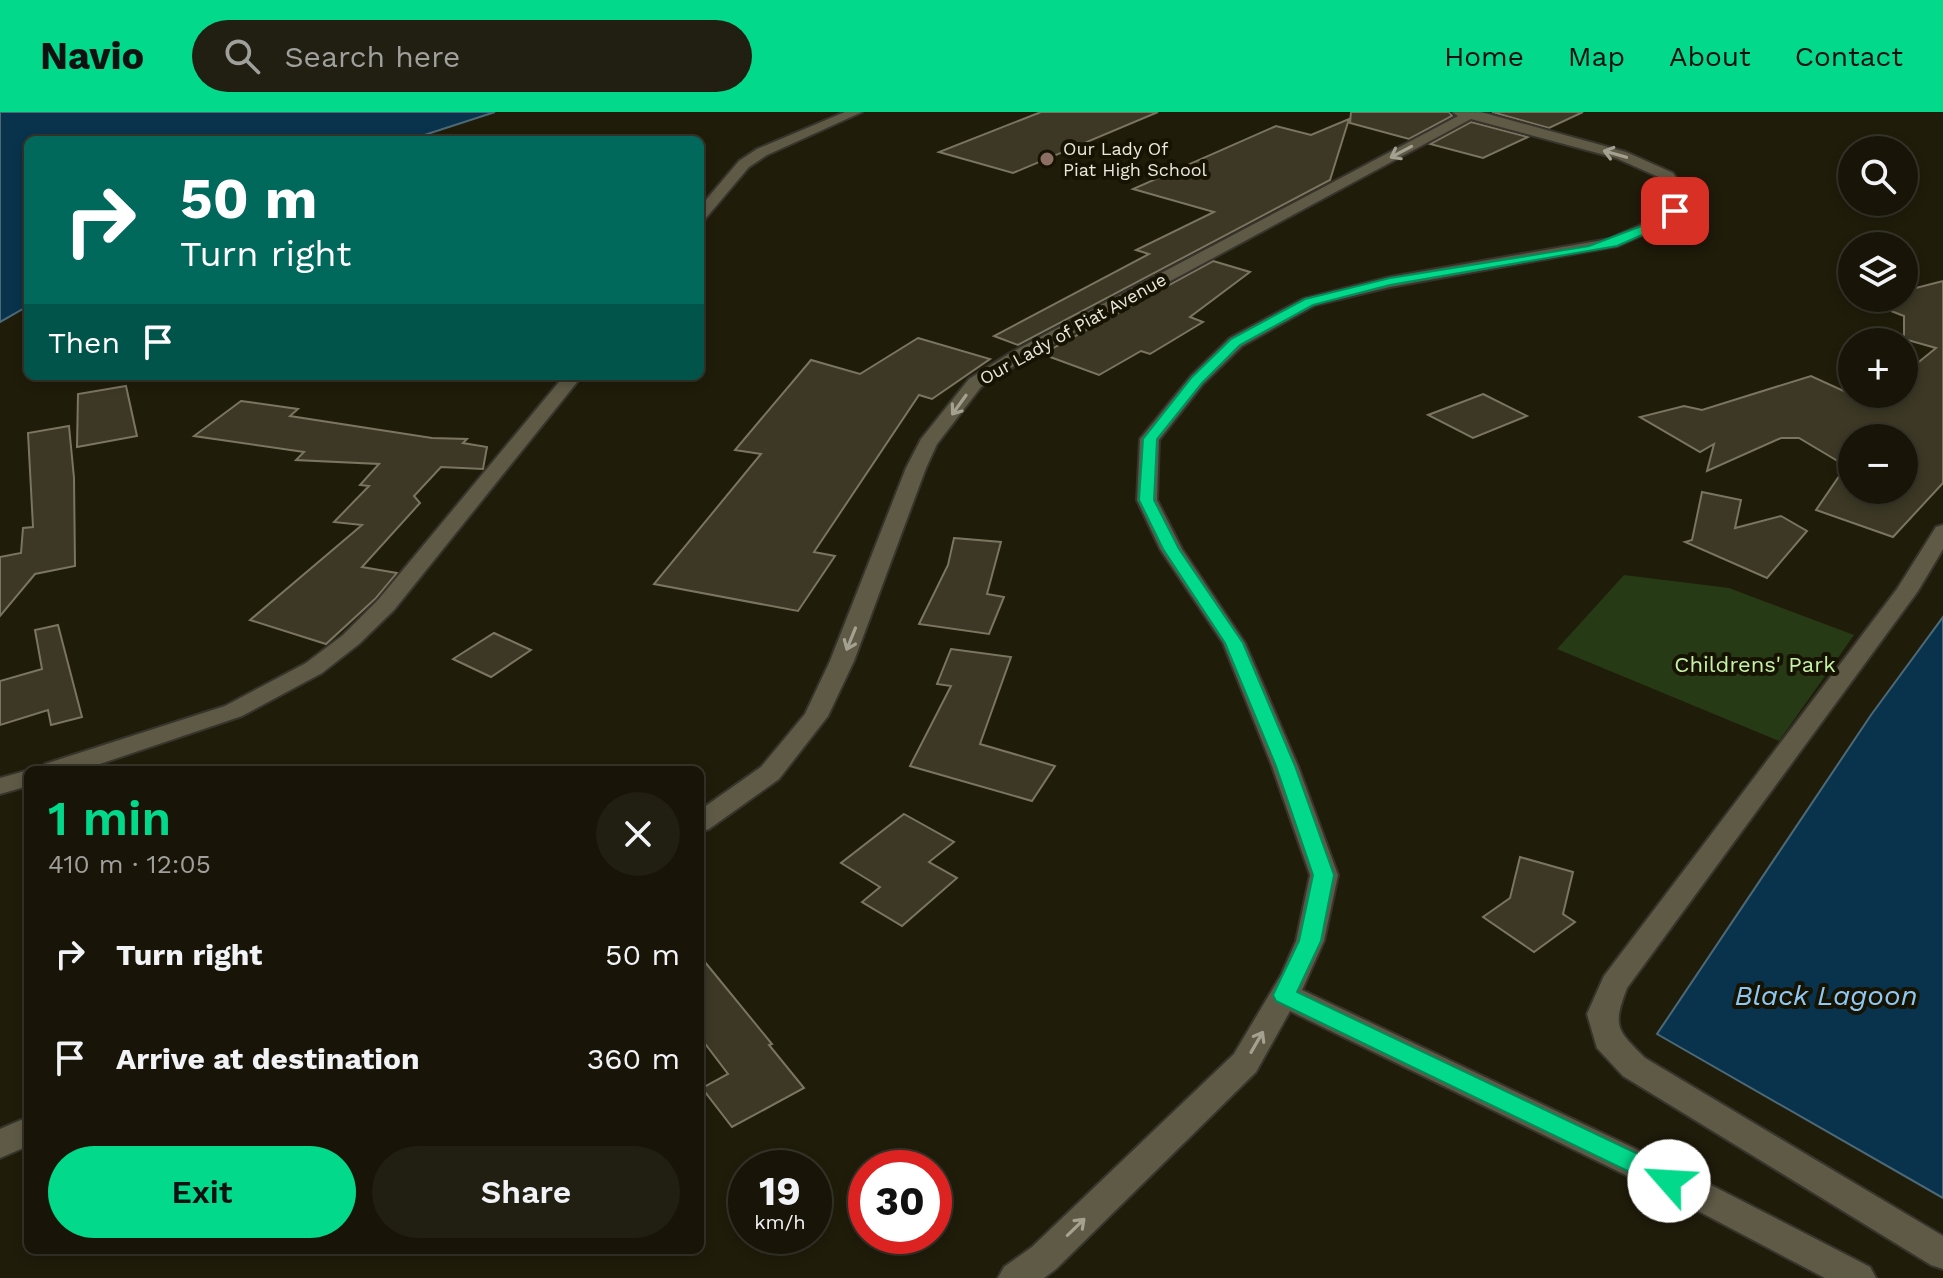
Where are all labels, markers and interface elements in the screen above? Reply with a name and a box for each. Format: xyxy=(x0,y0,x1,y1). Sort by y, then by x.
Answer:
search box xyxy=(192,20,752,92)
text: Navio xyxy=(40,34,144,78)
icon: search xyxy=(220,34,264,78)
text: Search here xyxy=(284,39,460,74)
text: Home xyxy=(1444,40,1524,73)
text: Map xyxy=(1568,40,1625,73)
text: About xyxy=(1669,40,1751,73)
text: Contact xyxy=(1795,40,1903,73)
map controls xyxy=(1838,136,1918,504)
button: search xyxy=(1838,136,1918,216)
place label: Our Lady Of Piat High School xyxy=(1063,138,1207,180)
one-way arrow xyxy=(1389,144,1413,160)
one-way arrow xyxy=(1602,145,1628,160)
marker: Our Lady Of Piat High School xyxy=(1038,150,1056,168)
text: 50 m xyxy=(180,166,317,232)
icon: right xyxy=(48,168,152,272)
pin xyxy=(1641,177,1709,245)
icon: arrive xyxy=(1653,189,1697,233)
button: layers xyxy=(1838,232,1918,312)
text: Turn right xyxy=(180,233,351,275)
street label: Our Lady of Piat Avenue xyxy=(976,268,1170,389)
icon: arrive xyxy=(136,320,180,364)
text: Then xyxy=(48,325,120,360)
button: + xyxy=(1838,328,1918,408)
one-way arrow xyxy=(950,393,967,415)
button: − xyxy=(1838,424,1918,504)
one-way arrow xyxy=(843,626,857,651)
park label: Childrens' Park xyxy=(1674,652,1836,677)
text: 1 min xyxy=(48,790,171,847)
button: close xyxy=(596,792,680,876)
text: 410 m · 12:05 xyxy=(48,849,211,879)
icon: right xyxy=(48,932,92,976)
text: Turn right xyxy=(116,937,262,972)
text: 50 m xyxy=(605,937,680,972)
water label: Black Lagoon xyxy=(1734,979,1918,1012)
one-way arrow xyxy=(1249,1031,1265,1054)
icon: arrive xyxy=(48,1036,92,1080)
text: Arrive at destination xyxy=(116,1041,420,1076)
text: 360 m xyxy=(587,1041,680,1076)
position arrow xyxy=(1627,1139,1711,1223)
button: Exit xyxy=(48,1146,356,1238)
button: Share xyxy=(372,1146,680,1238)
speed limit sign: 30 xyxy=(848,1150,952,1254)
text: 19 xyxy=(759,1168,801,1215)
text: km/h xyxy=(754,1210,806,1234)
one-way arrow xyxy=(1066,1218,1086,1237)

